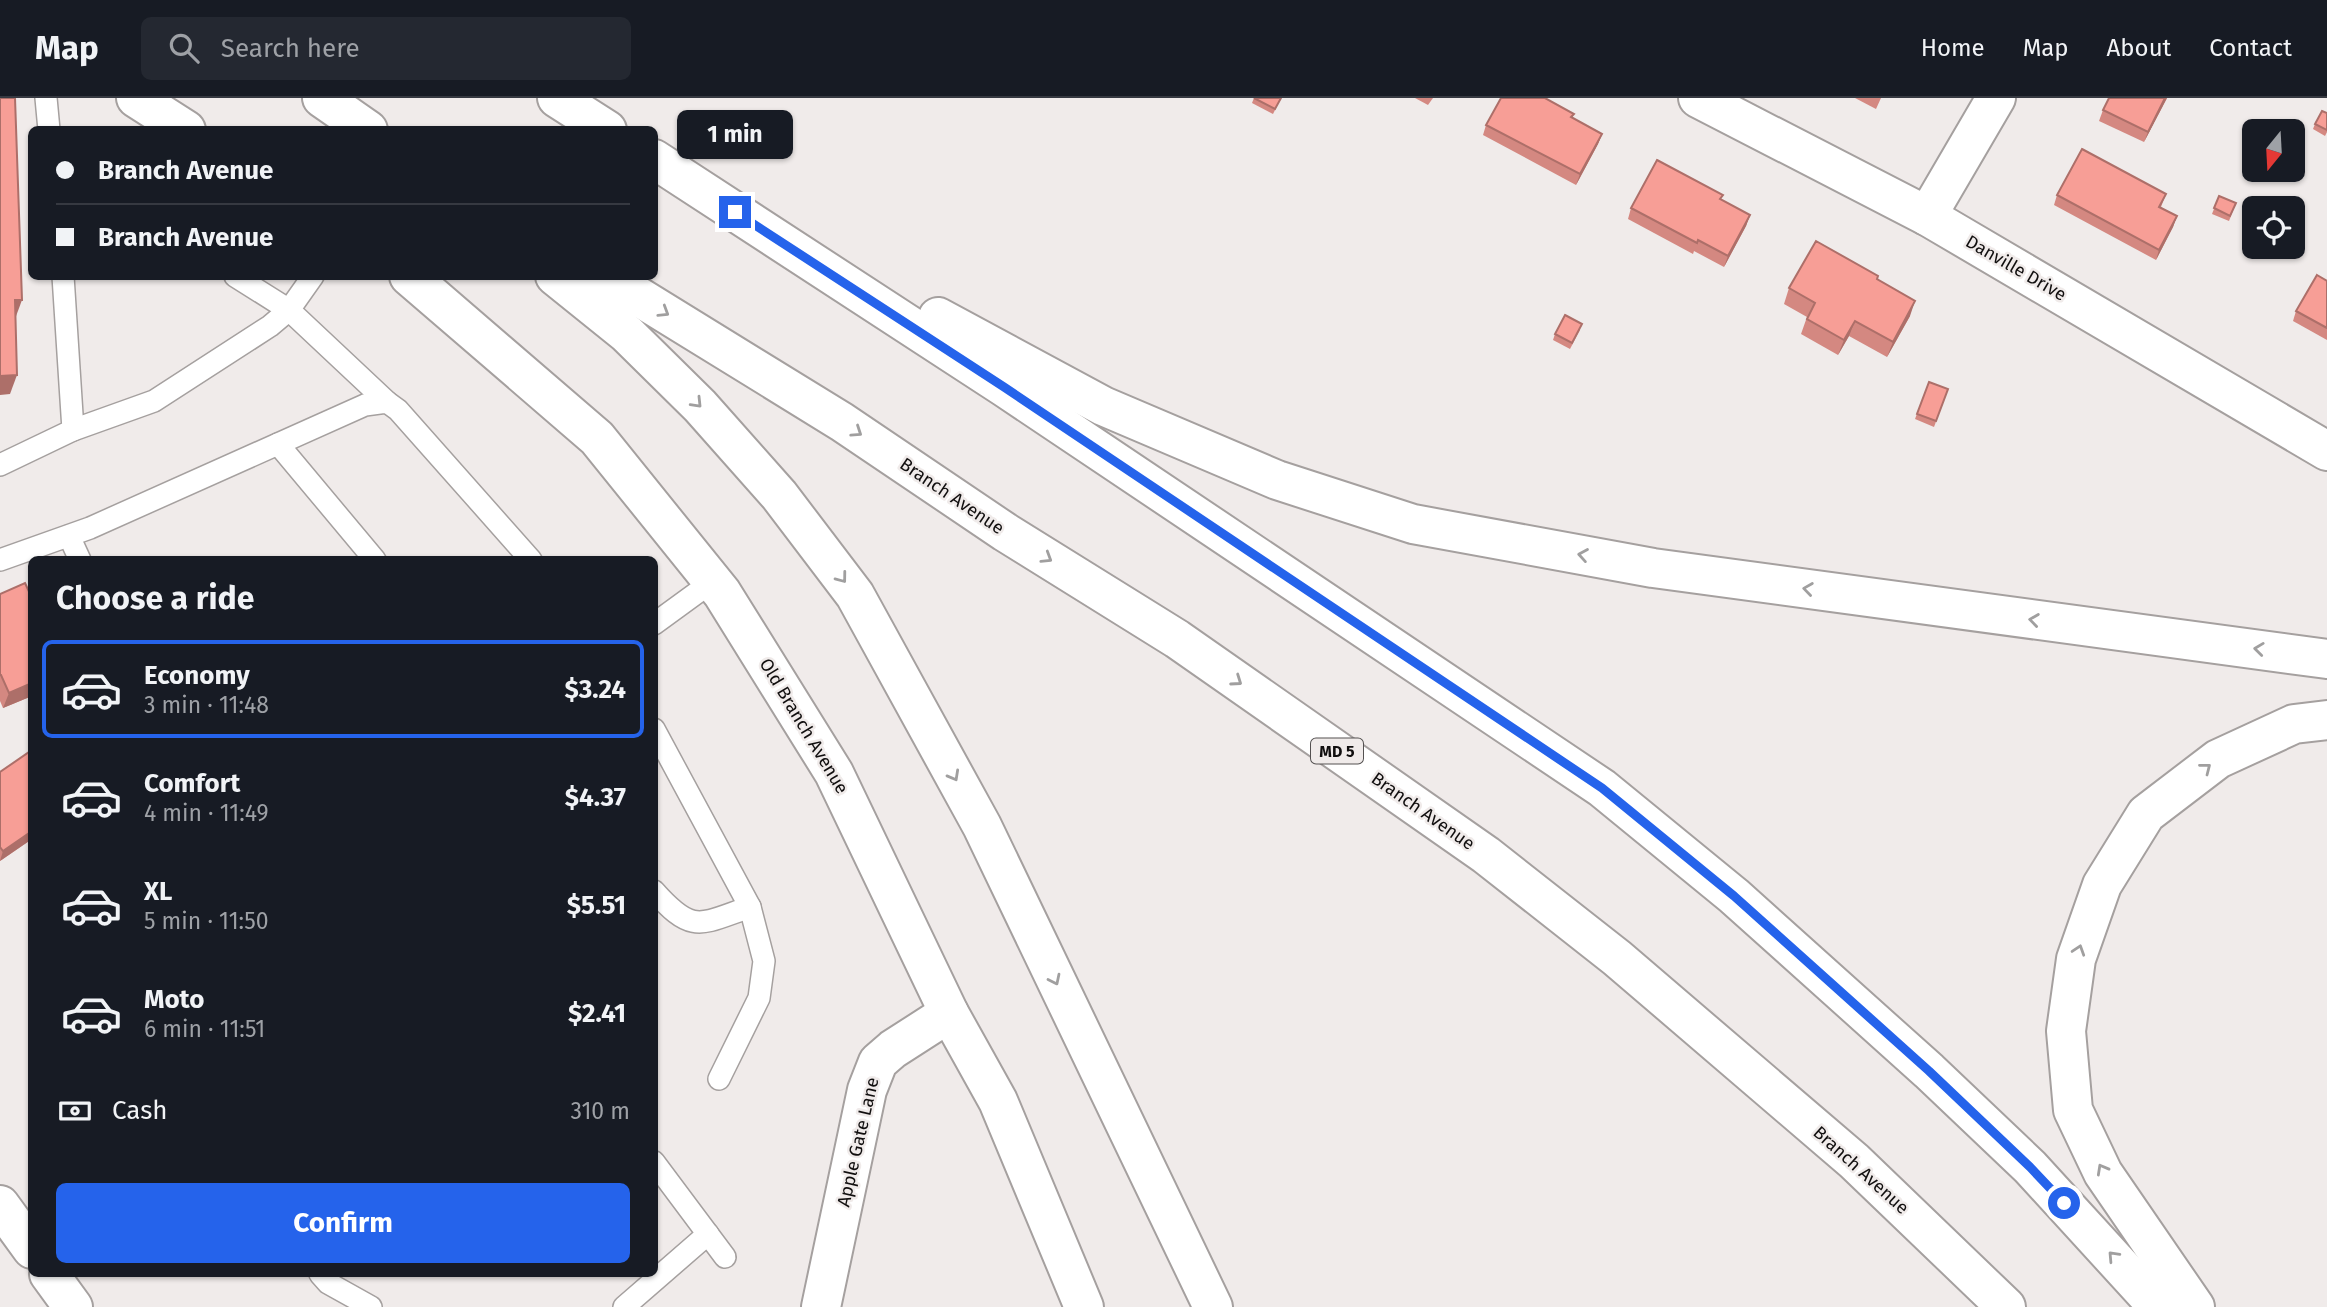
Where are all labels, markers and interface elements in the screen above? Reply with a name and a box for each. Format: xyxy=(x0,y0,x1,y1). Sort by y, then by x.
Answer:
search box xyxy=(141,17,631,80)
text: Map xyxy=(35,28,99,68)
icon: search xyxy=(165,29,203,67)
text: Search here xyxy=(221,33,360,64)
text: Home xyxy=(1921,34,1985,62)
text: Map xyxy=(2023,34,2069,62)
text: About xyxy=(2107,34,2171,62)
text: Contact xyxy=(2209,34,2292,62)
callout: 1 min xyxy=(677,110,793,159)
north arrow xyxy=(2242,119,2305,182)
map controls xyxy=(2242,119,2305,259)
text: 1 min xyxy=(707,120,763,148)
text: Branch Avenue xyxy=(98,155,273,186)
route end xyxy=(719,196,751,228)
button: locate xyxy=(2242,196,2305,259)
text: Branch Avenue xyxy=(98,222,273,253)
street label: Danville Drive xyxy=(1962,230,2070,306)
one-way arrow xyxy=(656,304,669,317)
one-way arrow xyxy=(689,395,702,408)
one-way arrow xyxy=(849,424,862,436)
street label: Branch Avenue xyxy=(896,453,1008,539)
one-way arrow xyxy=(1039,549,1052,562)
one-way arrow xyxy=(1578,549,1590,564)
one-way arrow xyxy=(834,571,846,583)
text: Choose a ride xyxy=(56,579,254,617)
one-way arrow xyxy=(1803,582,1814,597)
one-way arrow xyxy=(2028,613,2040,628)
one-way arrow xyxy=(2254,642,2265,657)
street label: Old Branch Avenue xyxy=(755,654,853,798)
icon: car xyxy=(60,658,123,721)
text: Economy xyxy=(144,660,250,691)
one-way arrow xyxy=(1230,673,1243,686)
text: $3.24 xyxy=(565,674,626,705)
text: 3 min · 11:48 xyxy=(144,691,269,719)
road number: MD 5 xyxy=(1311,738,1363,764)
one-way arrow xyxy=(2198,764,2210,777)
icon: car xyxy=(60,766,123,829)
street label: Branch Avenue xyxy=(1367,767,1479,855)
text: Comfort xyxy=(144,768,240,799)
one-way arrow xyxy=(946,769,959,781)
text: $4.37 xyxy=(565,782,626,813)
text: 4 min · 11:49 xyxy=(144,799,269,827)
icon: car xyxy=(60,874,123,937)
text: XL xyxy=(144,876,172,907)
text: $5.51 xyxy=(567,890,626,921)
text: 5 min · 11:50 xyxy=(144,907,269,935)
one-way arrow xyxy=(2071,944,2085,957)
one-way arrow xyxy=(1047,973,1061,985)
icon: car xyxy=(60,982,123,1045)
text: Moto xyxy=(144,984,204,1015)
text: $2.41 xyxy=(568,998,626,1029)
text: 6 min · 11:51 xyxy=(144,1015,265,1043)
street label: Apple Gate Lane xyxy=(832,1075,884,1209)
icon: cash xyxy=(56,1092,94,1130)
text: Cash xyxy=(112,1095,168,1126)
text: 310 m xyxy=(570,1097,630,1125)
street label: Branch Avenue xyxy=(1809,1121,1913,1219)
one-way arrow xyxy=(2097,1164,2110,1177)
button: Confirm xyxy=(56,1183,630,1263)
route start xyxy=(2048,1187,2080,1219)
one-way arrow xyxy=(2108,1251,2121,1264)

